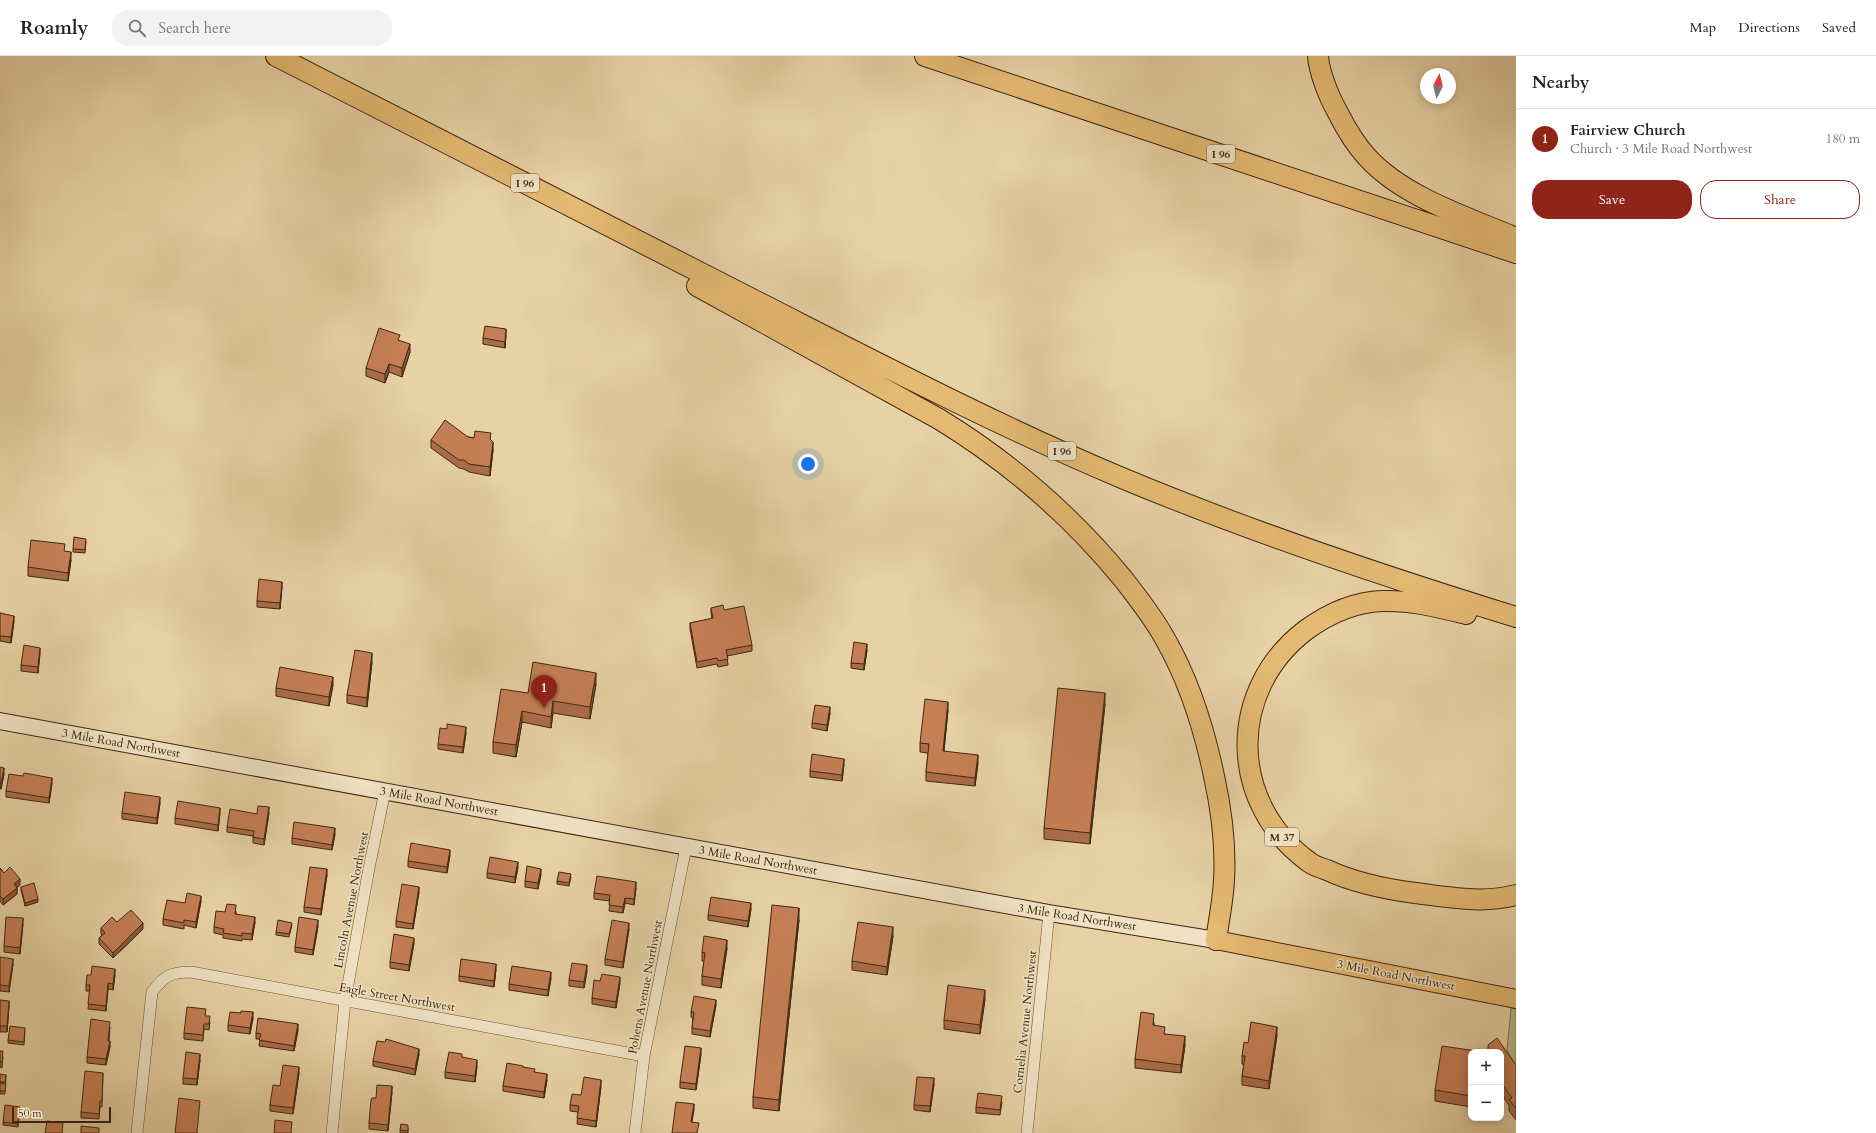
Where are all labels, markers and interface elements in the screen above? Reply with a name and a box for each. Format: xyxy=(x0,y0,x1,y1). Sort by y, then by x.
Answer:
search box xyxy=(112,10,392,46)
text: Roamly xyxy=(20,15,88,41)
icon: search xyxy=(126,17,148,39)
text: Search here xyxy=(158,18,231,38)
text: Map xyxy=(1690,18,1716,37)
text: Directions xyxy=(1738,18,1800,37)
text: Saved xyxy=(1822,18,1856,37)
north arrow xyxy=(1420,68,1456,104)
text: Nearby xyxy=(1532,71,1589,94)
text: Fairview Church xyxy=(1570,120,1685,140)
text: 1 xyxy=(1542,130,1548,148)
text: 180 m xyxy=(1826,130,1860,148)
text: Church · 3 Mile Road Northwest xyxy=(1570,140,1752,158)
road number: I 96 xyxy=(1207,145,1235,163)
road number: I 96 xyxy=(511,174,539,192)
button: Save xyxy=(1532,180,1692,219)
button: Share xyxy=(1700,180,1860,219)
road number: I 96 xyxy=(1048,442,1076,460)
your location xyxy=(798,454,818,474)
pin: 1 xyxy=(531,675,557,708)
street label: 3 Mile Road Northwest xyxy=(61,725,182,761)
street label: 3 Mile Road Northwest xyxy=(379,783,500,819)
road number: M 37 xyxy=(1265,828,1299,846)
street label: Lincoln Avenue Northwest xyxy=(330,830,372,970)
street label: 3 Mile Road Northwest xyxy=(698,842,819,878)
street label: 3 Mile Road Northwest xyxy=(1017,900,1138,934)
street label: Pohens Avenue Northwest xyxy=(624,918,666,1055)
street label: Cornelia Avenue Northwest xyxy=(1010,950,1040,1094)
street label: 3 Mile Road Northwest xyxy=(1336,956,1456,994)
street label: Eagle Street Northwest xyxy=(338,979,456,1015)
map controls xyxy=(1468,1049,1504,1121)
button: + xyxy=(1468,1049,1504,1085)
button: − xyxy=(1468,1085,1504,1121)
scale bar xyxy=(12,1105,111,1124)
text: 50 m xyxy=(18,1106,42,1121)

